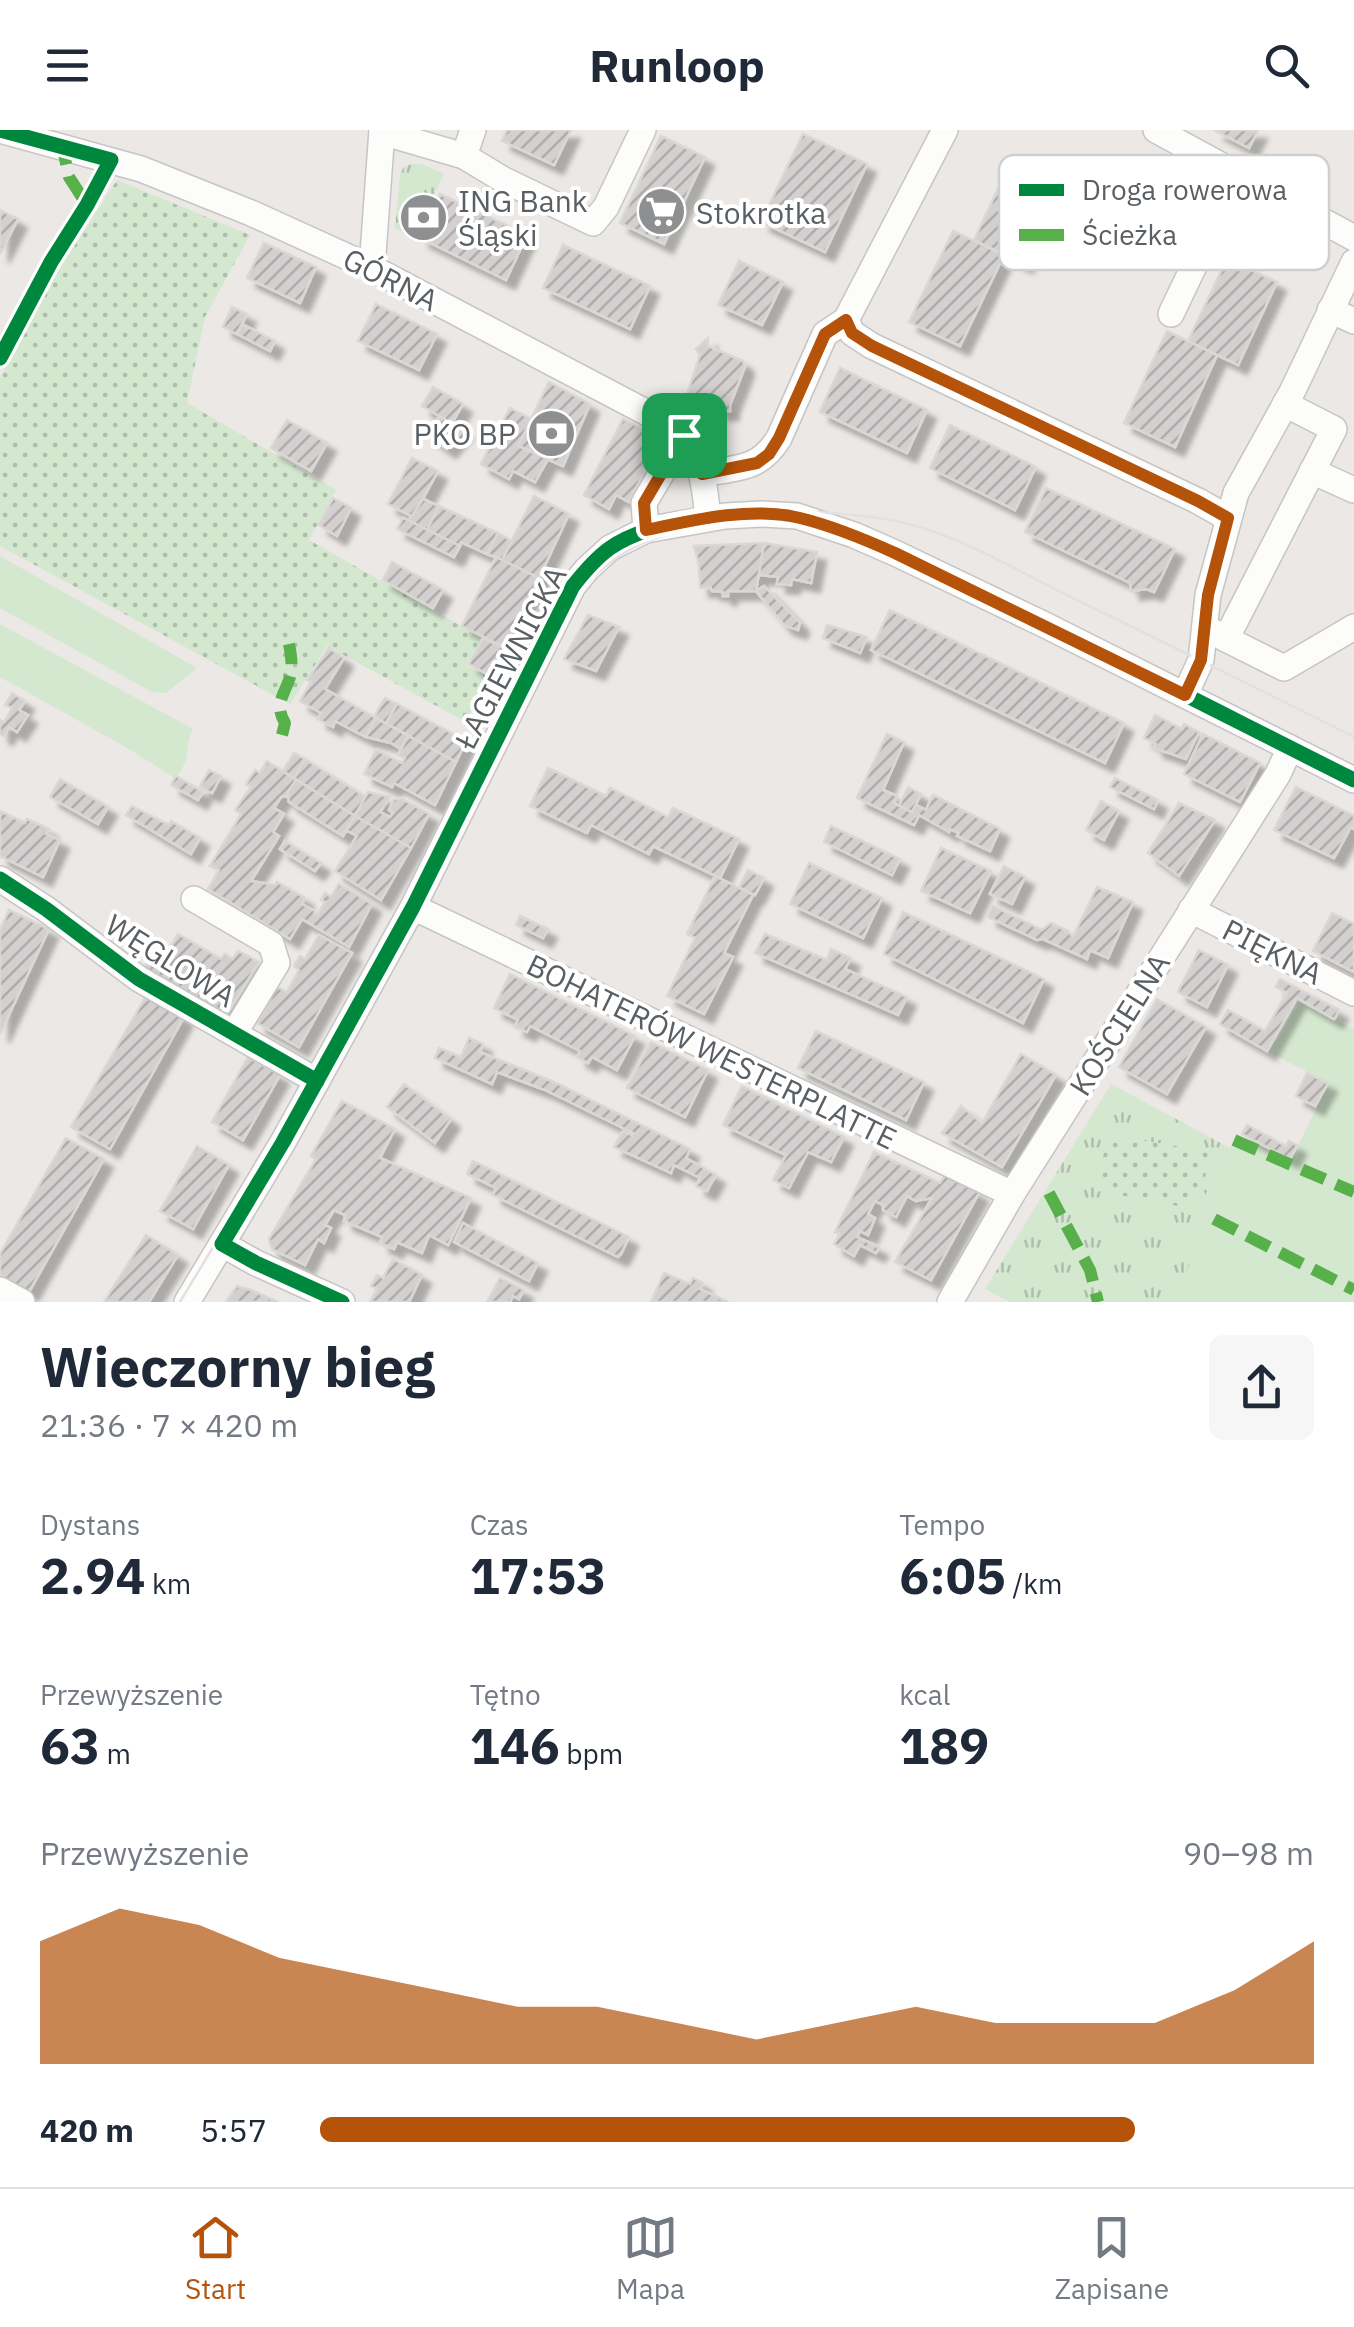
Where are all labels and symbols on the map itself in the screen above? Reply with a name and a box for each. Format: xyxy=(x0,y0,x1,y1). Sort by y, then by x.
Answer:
legend xyxy=(999,155,1329,270)
text: Droga rowerowa xyxy=(1082,171,1287,208)
place label: ING Bank Śląski xyxy=(458,181,588,254)
supermarket icon: Stokrotka xyxy=(635,186,687,238)
bank icon: ING Bank Śląski xyxy=(397,191,449,243)
place label: Stokrotka xyxy=(696,193,826,232)
text: Ścieżka xyxy=(1082,216,1177,253)
street label: GÓRNA xyxy=(337,239,445,319)
pin xyxy=(642,393,727,478)
bank icon: PKO BP xyxy=(525,407,577,459)
place label: PKO BP xyxy=(413,414,516,453)
street label: ŁAGIEWNICKA xyxy=(445,559,575,756)
street label: WĘGLOWA xyxy=(99,905,243,1015)
street label: PIĘKNA xyxy=(1216,909,1330,993)
street label: BOHATERÓW WESTERPLATTE xyxy=(521,944,903,1158)
street label: KOŚCIELNA xyxy=(1060,946,1178,1102)

